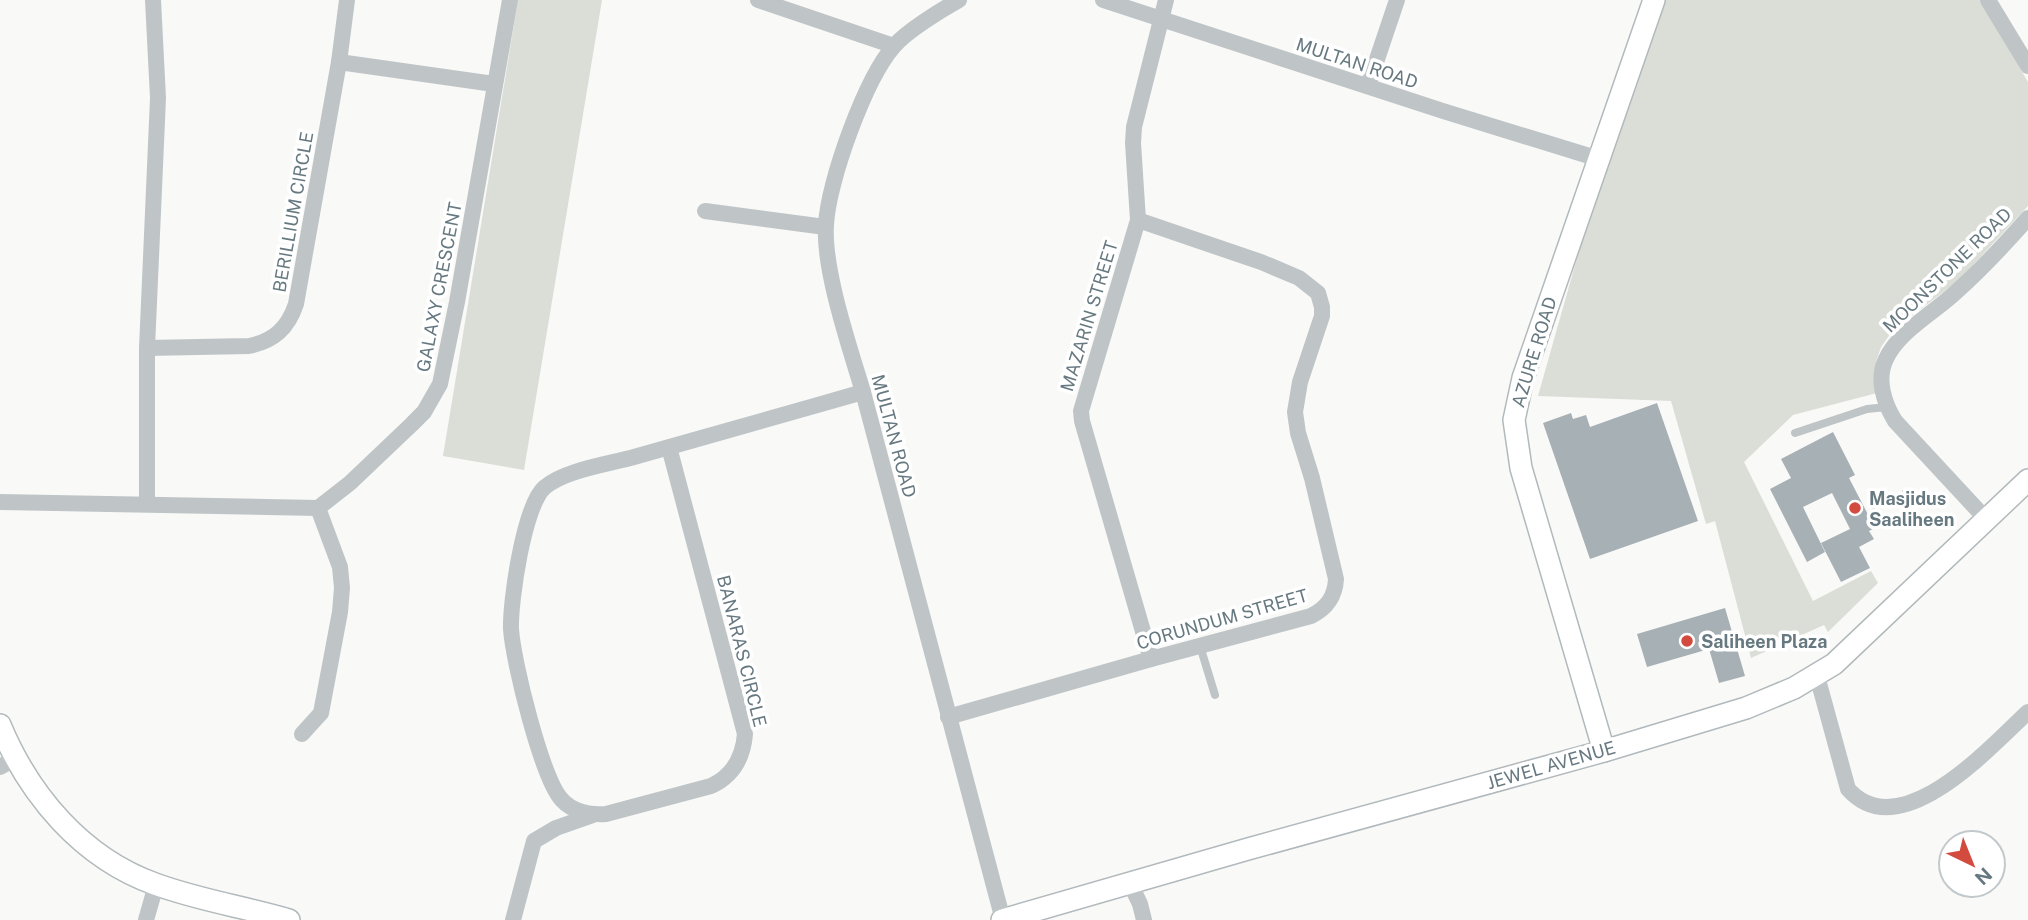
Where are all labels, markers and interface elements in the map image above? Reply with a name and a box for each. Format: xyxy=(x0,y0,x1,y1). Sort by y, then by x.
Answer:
street label: MULTAN ROAD xyxy=(1293,33,1421,93)
street label: BERILLIUM CIRCLE xyxy=(269,130,317,294)
street label: GALAXY CRESCENT xyxy=(412,200,466,374)
street label: MOONSTONE ROAD xyxy=(1878,203,2016,337)
street label: MAZARIN STREET xyxy=(1056,238,1122,394)
street label: AZURE ROAD xyxy=(1507,294,1561,410)
street label: MULTAN ROAD xyxy=(867,372,921,500)
place label: Masjidus Saaliheen xyxy=(1869,488,1954,530)
marker: Masjidus Saaliheen xyxy=(1847,500,1863,516)
street label: BANARAS CIRCLE xyxy=(713,573,771,729)
street label: CORUNDUM STREET xyxy=(1134,584,1310,654)
place label: Saliheen Plaza xyxy=(1701,631,1827,652)
marker: Saliheen Plaza xyxy=(1679,633,1695,649)
street label: JEWEL AVENUE xyxy=(1484,737,1618,793)
north arrow xyxy=(1937,829,2007,899)
text: N xyxy=(1971,863,1997,890)

